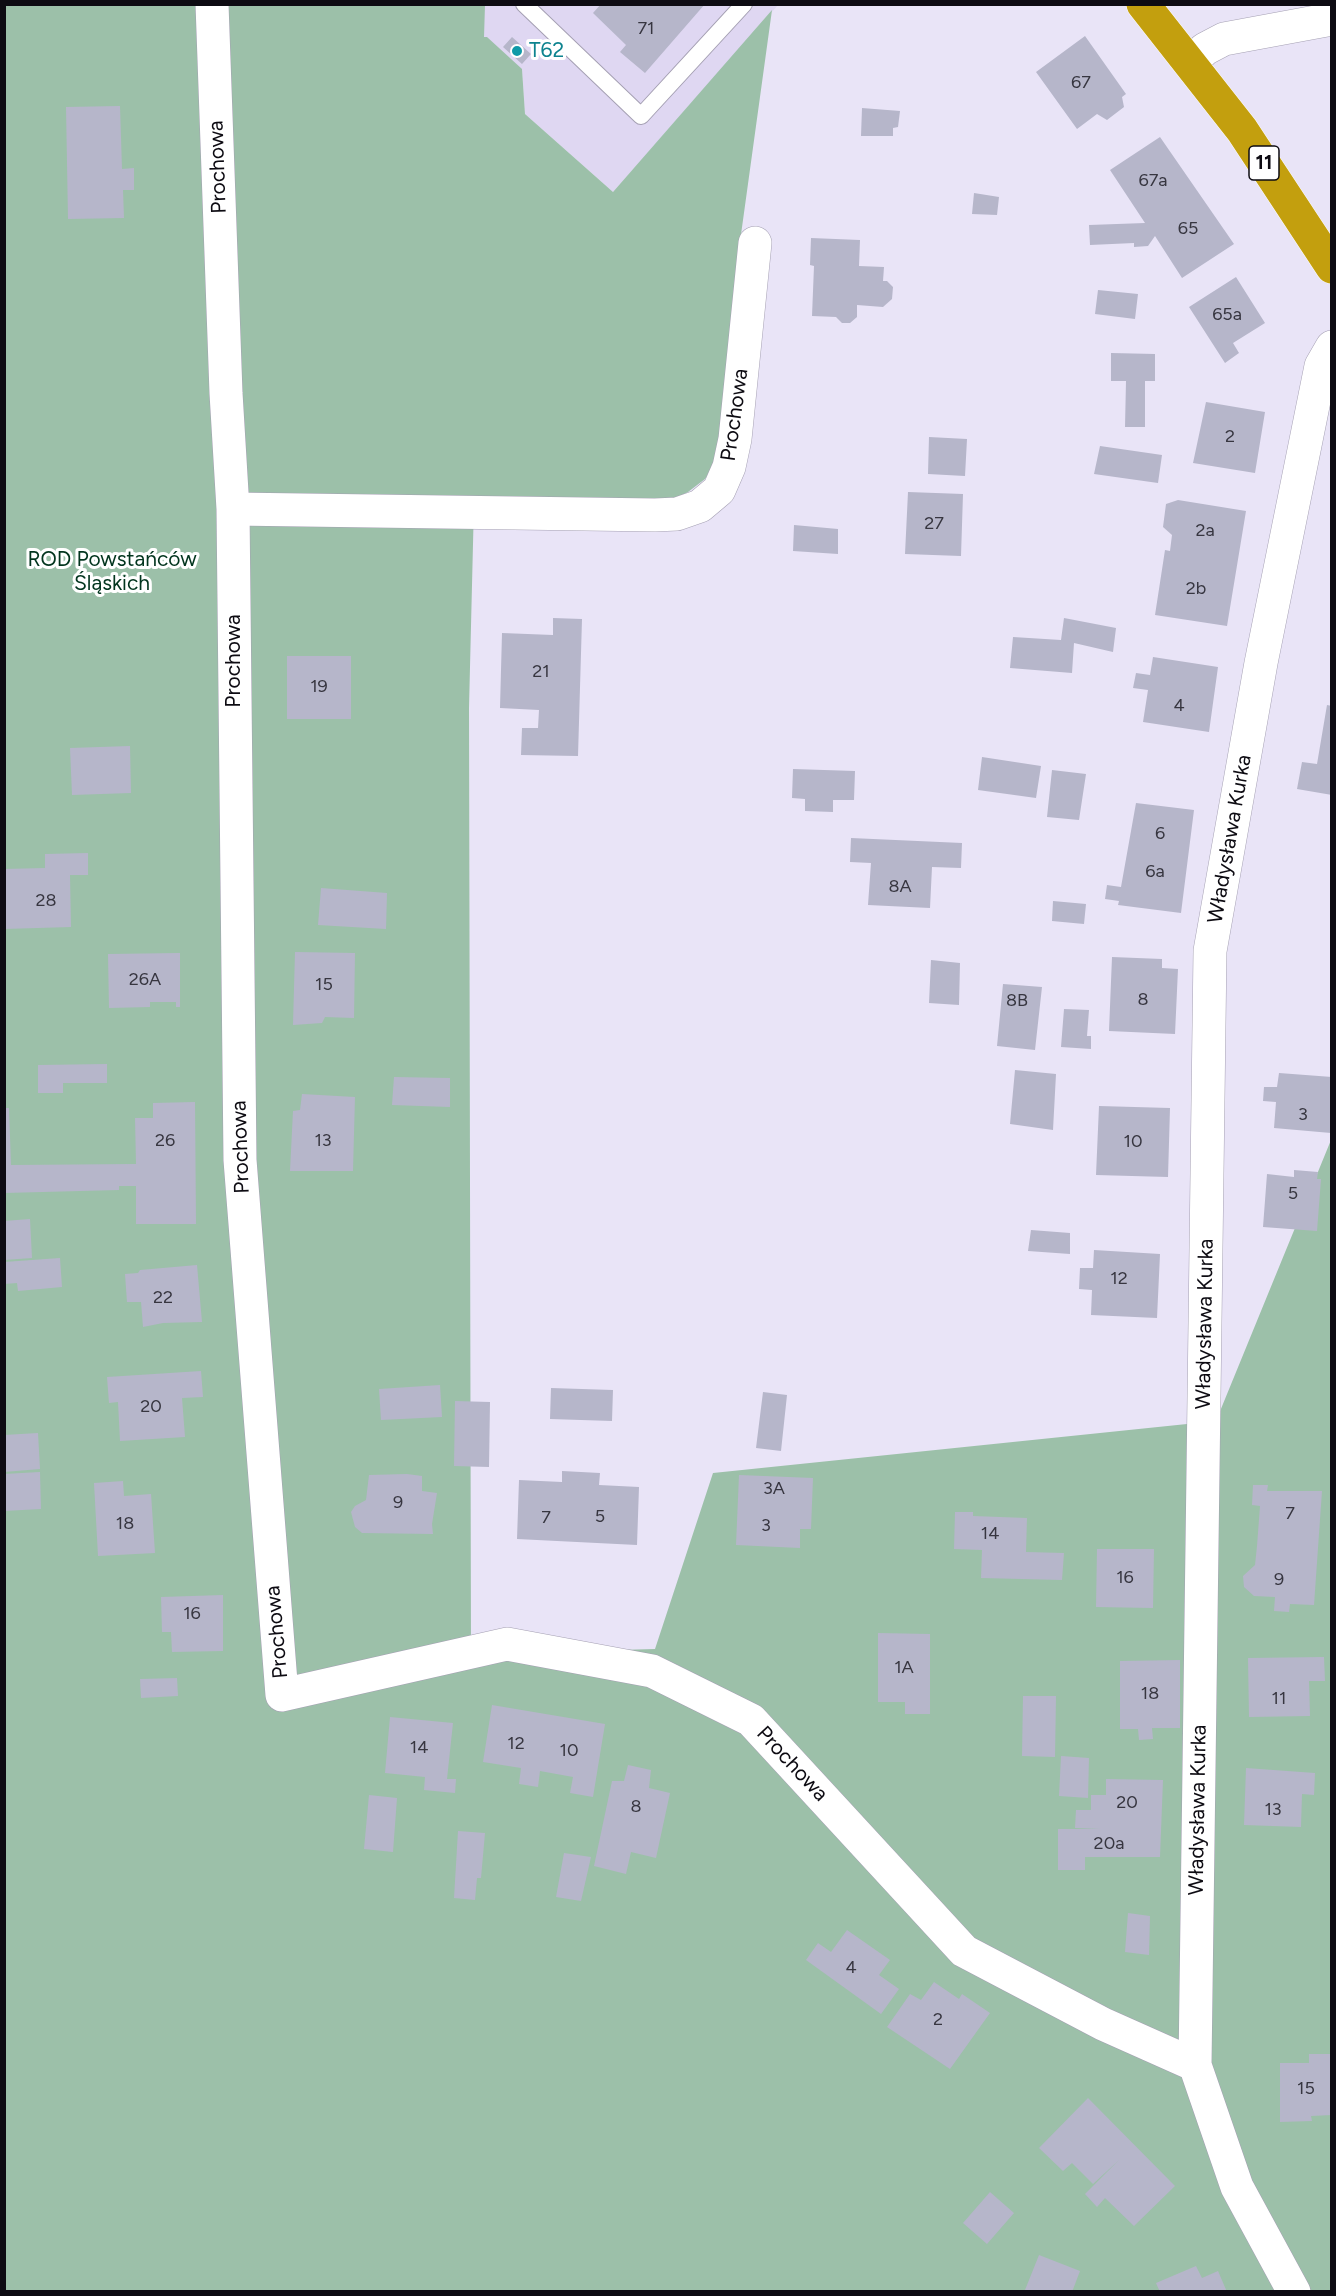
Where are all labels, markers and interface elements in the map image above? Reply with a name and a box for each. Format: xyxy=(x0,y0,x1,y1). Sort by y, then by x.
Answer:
house number: 71 xyxy=(637,18,655,40)
place label: T62 xyxy=(529,38,564,64)
marker: T62 xyxy=(510,44,524,58)
house number: 67 xyxy=(1071,72,1091,94)
street label: Prochowa xyxy=(204,120,232,214)
road number: 11 xyxy=(1249,146,1279,180)
house number: 67a xyxy=(1138,170,1168,192)
house number: 65 xyxy=(1178,218,1198,240)
house number: 65a xyxy=(1212,304,1242,326)
street label: Prochowa xyxy=(716,367,754,463)
house number: 2 xyxy=(1225,426,1235,448)
house number: 27 xyxy=(924,513,944,535)
house number: 2a xyxy=(1195,520,1215,542)
park label: ROD Powstańców Śląskich xyxy=(27,547,197,597)
house number: 2b xyxy=(1186,578,1206,600)
street label: Prochowa xyxy=(221,614,247,708)
house number: 21 xyxy=(532,661,550,683)
house number: 19 xyxy=(310,676,328,698)
house number: 4 xyxy=(1173,695,1185,717)
street label: Władysława Kurka xyxy=(1203,753,1257,925)
house number: 6 xyxy=(1155,823,1165,845)
house number: 6a xyxy=(1145,861,1165,883)
house number: 8A xyxy=(888,876,912,898)
house number: 28 xyxy=(35,890,57,912)
house number: 26A xyxy=(129,969,161,991)
house number: 15 xyxy=(315,974,333,996)
house number: 8 xyxy=(1137,989,1149,1011)
house number: 8B xyxy=(1006,990,1028,1012)
street label: Prochowa xyxy=(227,1100,255,1194)
house number: 3 xyxy=(1298,1104,1308,1126)
house number: 26 xyxy=(155,1130,175,1152)
house number: 13 xyxy=(314,1130,332,1152)
house number: 10 xyxy=(1124,1131,1142,1153)
house number: 5 xyxy=(1288,1183,1298,1205)
street label: Władysława Kurka xyxy=(1191,1238,1219,1410)
house number: 12 xyxy=(1110,1268,1128,1290)
house number: 22 xyxy=(153,1287,173,1309)
house number: 20 xyxy=(140,1396,162,1418)
house number: 3A xyxy=(763,1478,785,1500)
house number: 9 xyxy=(393,1492,403,1514)
house number: 7 xyxy=(1285,1503,1295,1525)
house number: 5 xyxy=(595,1506,605,1528)
house number: 7 xyxy=(541,1507,551,1529)
house number: 18 xyxy=(116,1513,134,1535)
house number: 3 xyxy=(761,1515,771,1537)
house number: 14 xyxy=(981,1523,999,1545)
house number: 16 xyxy=(1116,1567,1134,1589)
house number: 9 xyxy=(1274,1569,1284,1591)
street label: Prochowa xyxy=(260,1584,294,1680)
house number: 16 xyxy=(183,1603,201,1625)
house number: 1A xyxy=(894,1657,914,1679)
house number: 18 xyxy=(1141,1683,1159,1705)
house number: 11 xyxy=(1272,1688,1286,1710)
street label: Prochowa xyxy=(751,1721,833,1807)
street label: Władysława Kurka xyxy=(1184,1724,1212,1896)
house number: 12 xyxy=(507,1733,525,1755)
house number: 14 xyxy=(410,1737,428,1759)
house number: 10 xyxy=(560,1740,578,1762)
house number: 20 xyxy=(1116,1792,1138,1814)
house number: 8 xyxy=(630,1796,642,1818)
house number: 13 xyxy=(1264,1799,1282,1821)
house number: 20a xyxy=(1094,1833,1124,1855)
house number: 4 xyxy=(845,1957,857,1979)
house number: 2 xyxy=(933,2009,943,2031)
house number: 15 xyxy=(1297,2078,1315,2100)

